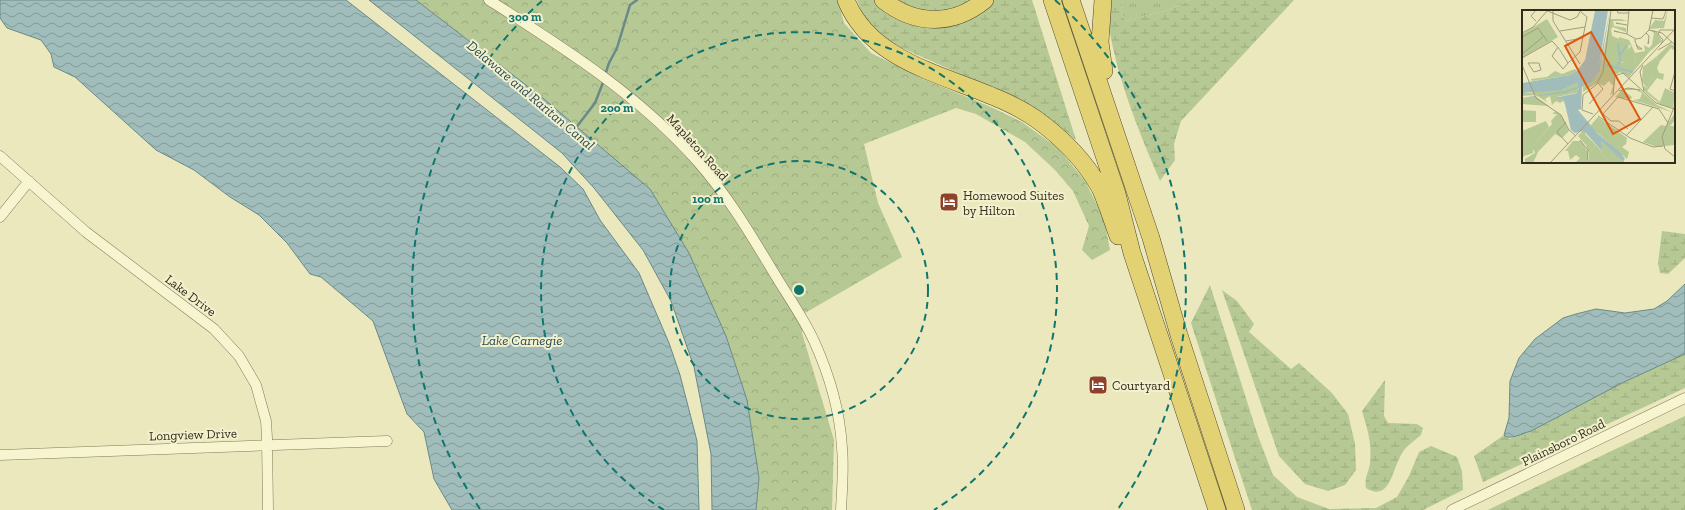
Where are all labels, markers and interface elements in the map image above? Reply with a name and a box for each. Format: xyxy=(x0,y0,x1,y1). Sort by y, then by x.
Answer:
text: 300 m xyxy=(509,10,542,24)
inset map xyxy=(1522,10,1675,163)
water label: Delaware and Raritan Canal xyxy=(463,37,598,154)
text: 200 m xyxy=(600,101,634,115)
street label: Mapleton Road xyxy=(664,111,731,184)
place label: Homewood Suites by Hilton xyxy=(962,188,1064,218)
hotel icon: Homewood Suites by Hilton xyxy=(938,191,960,213)
text: 100 m xyxy=(692,192,724,206)
street label: Lake Drive xyxy=(162,271,219,319)
centre of rings xyxy=(792,283,806,297)
water label: Lake Carnegie xyxy=(482,332,562,349)
hotel icon: Courtyard xyxy=(1087,374,1109,396)
place label: Courtyard xyxy=(1112,378,1170,393)
street label: Plainsboro Road xyxy=(1519,416,1607,469)
street label: Longview Drive xyxy=(149,425,237,444)

